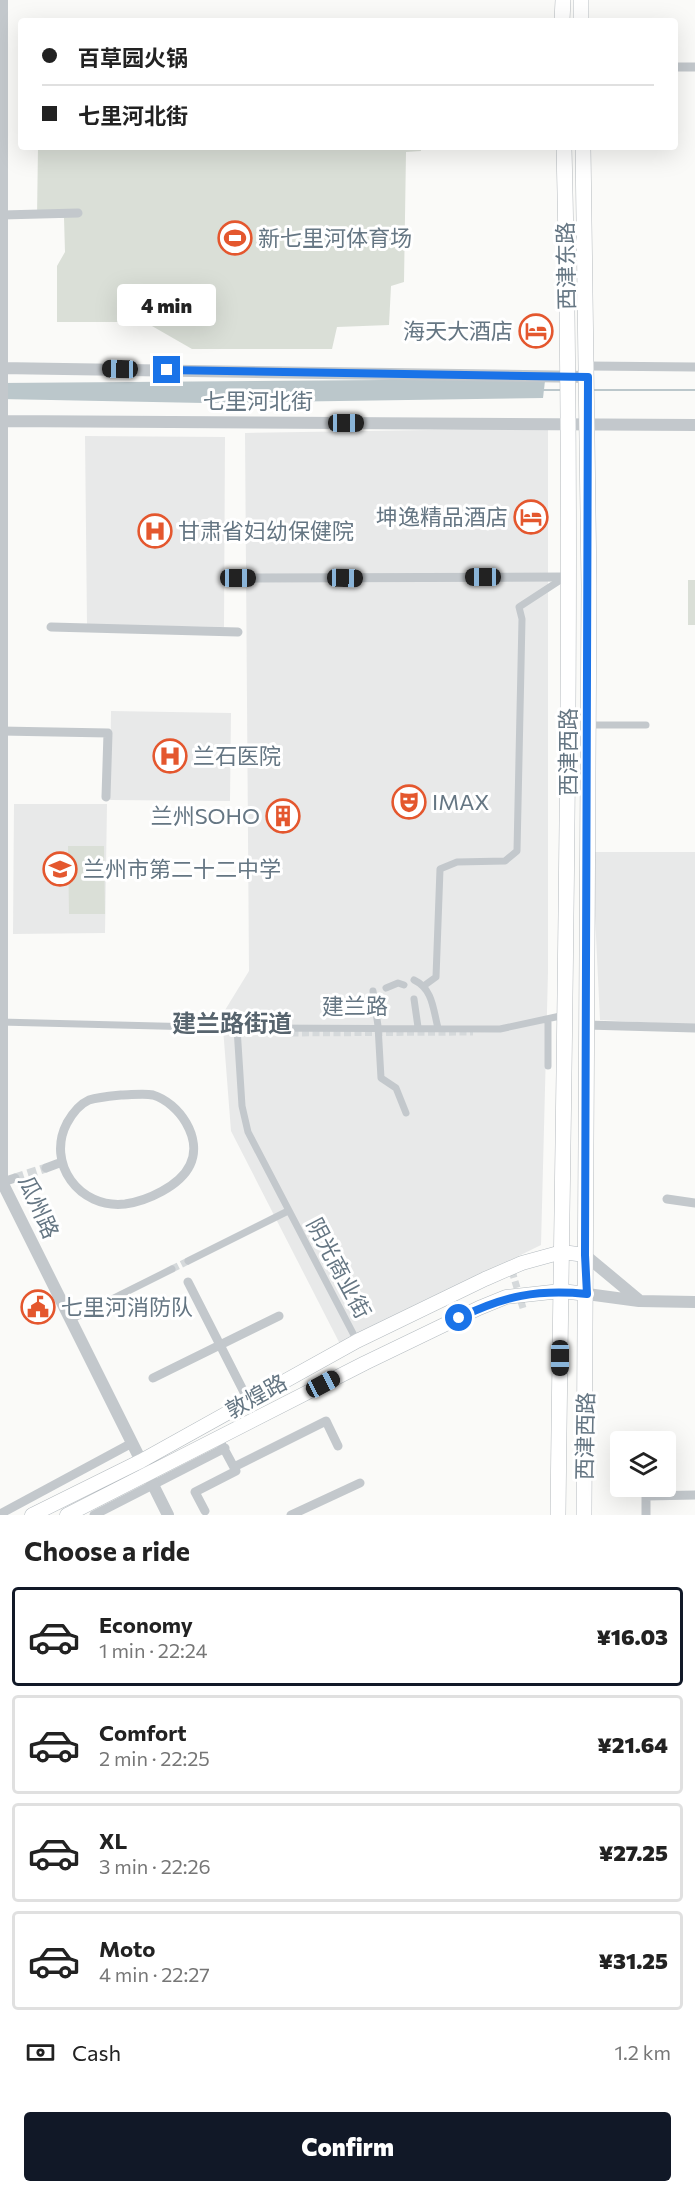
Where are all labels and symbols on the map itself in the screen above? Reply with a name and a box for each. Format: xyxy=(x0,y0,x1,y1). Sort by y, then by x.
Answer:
sports icon: 新七里河体育场 xyxy=(217,220,253,256)
street label: 西津东路 xyxy=(551,222,580,310)
place label: 新七里河体育场 xyxy=(258,224,412,251)
callout: 4 min xyxy=(118,283,216,325)
hotel icon: 海天大酒店 xyxy=(518,313,554,349)
place label: 海天大酒店 xyxy=(403,317,513,344)
route end xyxy=(153,356,180,383)
car xyxy=(102,360,138,378)
street label: 七里河北街 xyxy=(203,387,313,414)
car xyxy=(328,414,364,432)
hotel icon: 坤逸精品酒店 xyxy=(513,499,549,535)
place label: 坤逸精品酒店 xyxy=(376,503,508,530)
hospital icon: 甘肃省妇幼保健院 xyxy=(137,513,173,549)
place label: 甘肃省妇幼保健院 xyxy=(178,517,354,544)
car xyxy=(465,568,501,586)
car xyxy=(220,569,256,587)
car xyxy=(327,569,363,587)
street label: 西津西路 xyxy=(554,708,581,796)
hospital icon: 兰石医院 xyxy=(152,738,188,774)
place label: 兰石医院 xyxy=(193,742,281,769)
theatre icon: IMAX xyxy=(391,784,427,820)
place label: IMAX xyxy=(432,788,489,815)
building icon: 兰州SOHO xyxy=(265,798,301,834)
place label: 兰州SOHO xyxy=(151,802,260,829)
school or university icon: 兰州市第二十二中学 xyxy=(42,851,78,887)
place label: 兰州市第二十二中学 xyxy=(83,855,281,882)
street label: 建兰路 xyxy=(322,992,388,1019)
district label: 建兰路街道 xyxy=(172,1008,292,1037)
street label: 瓜州路 xyxy=(14,1171,65,1242)
street label: 阴光商业街 xyxy=(302,1213,377,1323)
public building icon: 七里河消防队 xyxy=(20,1289,56,1325)
place label: 七里河消防队 xyxy=(61,1293,193,1320)
route start xyxy=(445,1304,472,1331)
car xyxy=(551,1340,569,1376)
street label: 敦煌路 xyxy=(220,1368,291,1423)
car xyxy=(303,1368,343,1400)
street label: 西津西路 xyxy=(570,1392,599,1480)

